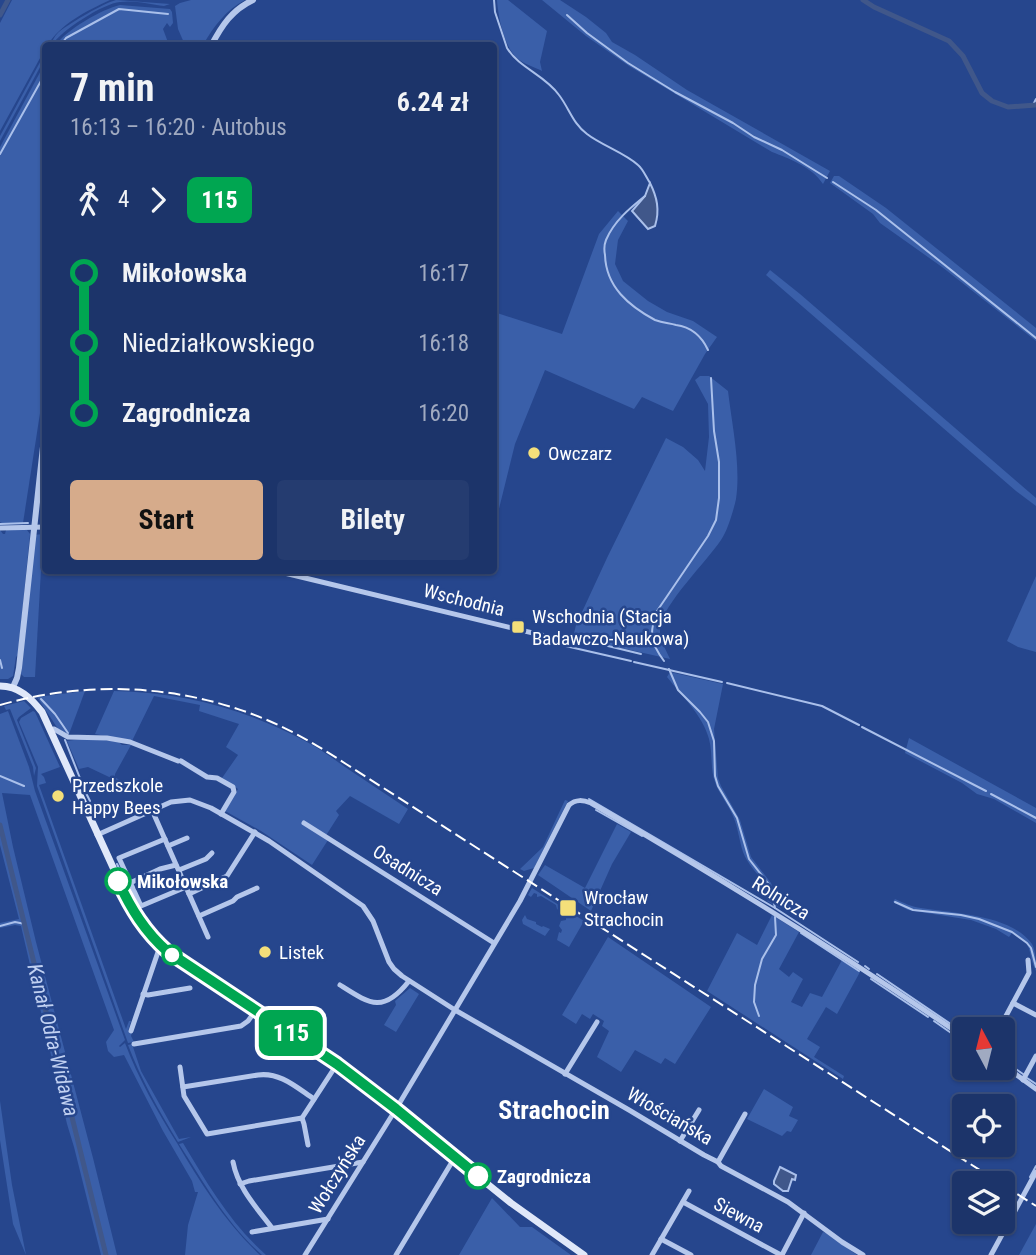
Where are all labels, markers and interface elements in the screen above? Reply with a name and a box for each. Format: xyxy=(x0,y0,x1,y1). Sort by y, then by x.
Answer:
text: 7 min xyxy=(70,66,154,110)
text: 6.24 zł xyxy=(397,87,469,117)
text: 16:13 – 16:20 · Autobus xyxy=(70,114,287,141)
icon: walk xyxy=(70,181,108,219)
icon: forward xyxy=(139,181,177,219)
text: 4 xyxy=(118,186,129,213)
text: 115 xyxy=(201,186,238,214)
text: Mikołowska xyxy=(122,258,247,288)
text: 16:17 xyxy=(418,260,469,287)
text: Niedziałkowskiego xyxy=(122,328,315,358)
text: 16:18 xyxy=(418,330,469,357)
text: Zagrodnicza xyxy=(122,398,250,428)
text: 16:20 xyxy=(418,400,469,427)
place label: Owczarz xyxy=(548,442,612,465)
marker: Owczarz xyxy=(526,445,542,461)
button: Start xyxy=(70,480,263,560)
button: Bilety xyxy=(277,480,469,560)
street label: Wschodnia xyxy=(421,579,507,621)
place label: Wschodnia (Stacja Badawczo-Naukowa) xyxy=(532,605,689,650)
marker: Wschodnia (Stacja Badawczo-Naukowa) xyxy=(510,619,526,635)
place label: Przedszkole Happy Bees xyxy=(72,774,163,819)
marker: Przedszkole Happy Bees xyxy=(50,788,66,804)
street label: Osadnicza xyxy=(369,839,447,901)
marker: Mikołowska xyxy=(105,868,131,894)
place label: Mikołowska xyxy=(137,870,228,893)
street label: Rolnicza xyxy=(748,871,814,925)
place label: Wrocław Strachocin xyxy=(584,886,664,931)
marker: Wrocław Strachocin xyxy=(558,898,578,918)
place label: Listek xyxy=(279,941,325,964)
marker: Listek xyxy=(257,944,273,960)
unlabelled marker xyxy=(162,945,182,965)
water label: Kanał Odra-Widawa xyxy=(22,961,84,1119)
line badge: 115 xyxy=(251,1010,331,1056)
north arrow xyxy=(952,1017,1015,1080)
map controls xyxy=(952,1017,1015,1234)
text: 115 xyxy=(273,1019,309,1047)
street label: Włościańska xyxy=(623,1082,717,1150)
button: locate xyxy=(952,1094,1015,1157)
district label: Strachocin xyxy=(498,1095,610,1125)
street label: Wołczyńska xyxy=(304,1130,370,1218)
marker: Zagrodnicza xyxy=(465,1163,491,1189)
place label: Zagrodnicza xyxy=(497,1165,591,1188)
button: layers xyxy=(952,1171,1015,1234)
street label: Siewna xyxy=(710,1192,768,1238)

